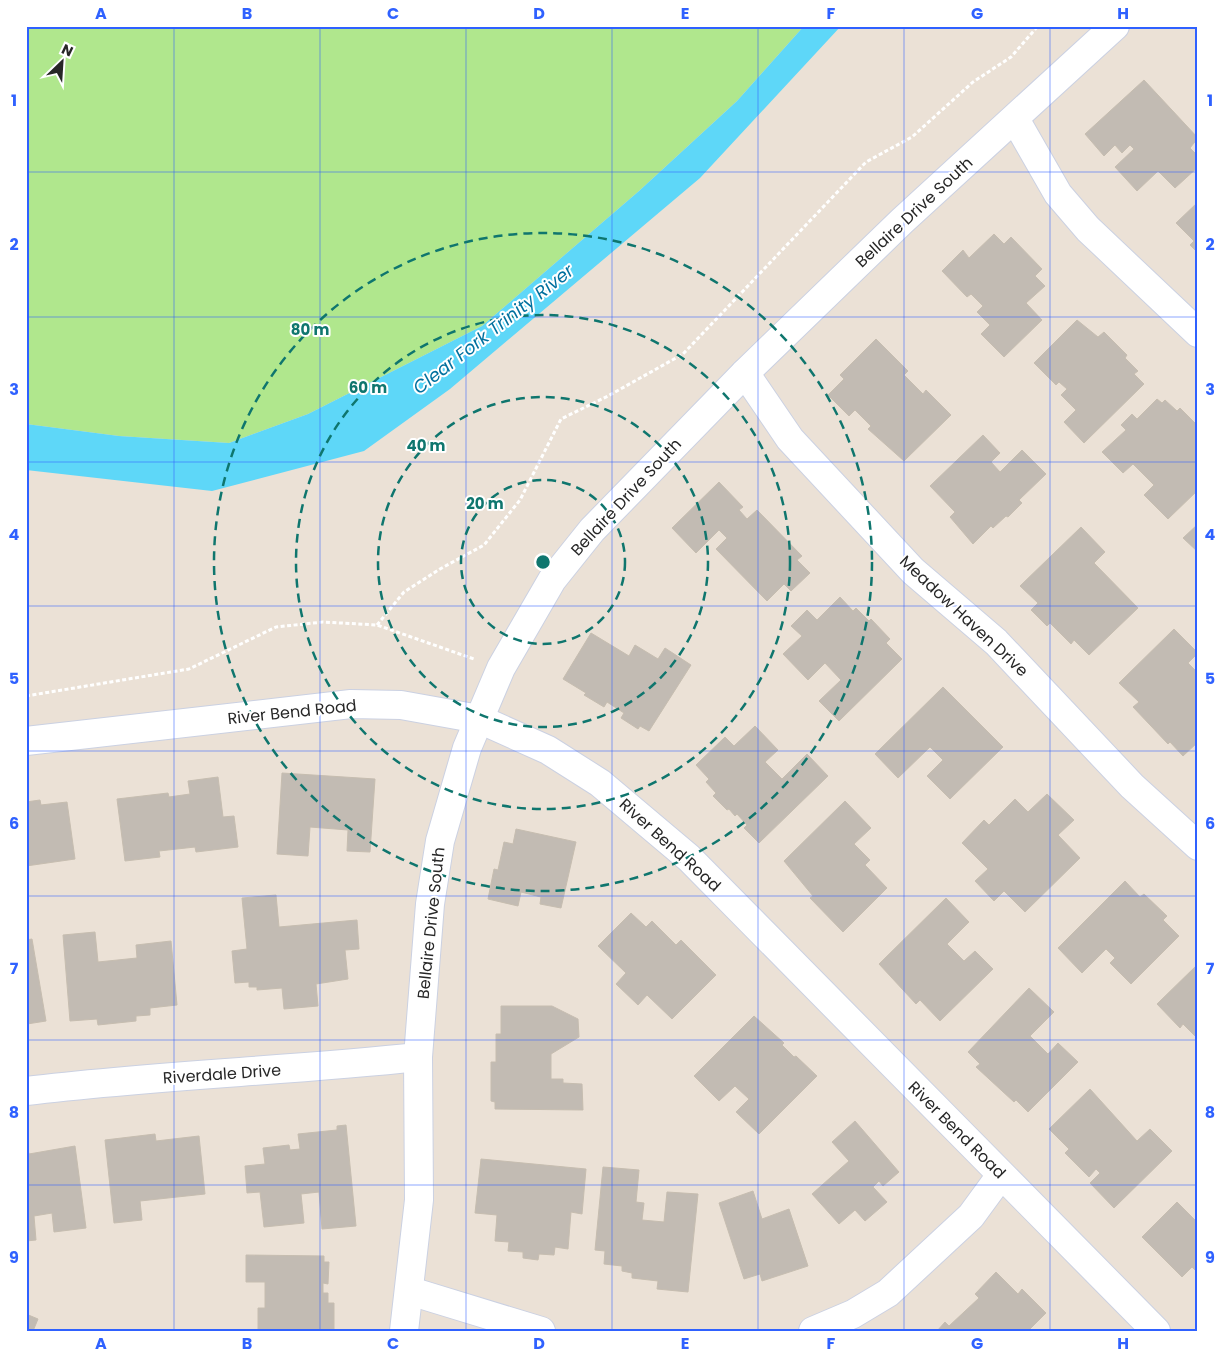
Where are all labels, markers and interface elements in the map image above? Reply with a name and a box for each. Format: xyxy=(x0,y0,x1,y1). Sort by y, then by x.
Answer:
text: A xyxy=(95,2,107,25)
text: B xyxy=(242,2,252,25)
text: C xyxy=(387,2,399,25)
text: D xyxy=(533,2,545,25)
text: E xyxy=(681,2,689,25)
text: F xyxy=(827,2,836,25)
text: G xyxy=(971,2,983,25)
text: H xyxy=(1117,2,1129,25)
north arrow xyxy=(38,38,88,88)
text: N xyxy=(58,39,76,62)
text: 1 xyxy=(11,89,17,112)
text: 1 xyxy=(1207,89,1213,112)
street label: Bellaire Drive South xyxy=(850,151,978,273)
text: 2 xyxy=(9,233,19,256)
text: 2 xyxy=(1205,233,1215,256)
water label: Clear Fork Trinity River xyxy=(407,257,580,400)
text: 80 m xyxy=(291,319,329,340)
text: 60 m xyxy=(349,377,387,398)
text: 3 xyxy=(9,378,19,401)
text: 3 xyxy=(1205,378,1215,401)
street label: Bellaire Drive South xyxy=(565,433,687,561)
text: 40 m xyxy=(406,435,446,456)
text: 20 m xyxy=(466,493,504,514)
text: 4 xyxy=(9,523,20,546)
text: 4 xyxy=(1205,523,1216,546)
street label: Meadow Haven Drive xyxy=(895,550,1033,682)
centre of rings xyxy=(534,553,552,571)
text: 5 xyxy=(9,667,19,690)
text: 5 xyxy=(1205,667,1215,690)
street label: River Bend Road xyxy=(226,694,358,730)
street label: River Bend Road xyxy=(614,793,726,897)
text: 6 xyxy=(9,812,19,835)
text: 6 xyxy=(1205,812,1215,835)
street label: Bellaire Drive South xyxy=(412,846,450,1000)
text: 7 xyxy=(10,957,19,980)
text: 7 xyxy=(1206,957,1215,980)
street label: Riverdale Drive xyxy=(162,1058,282,1090)
street label: River Bend Road xyxy=(903,1076,1011,1184)
text: 8 xyxy=(9,1101,19,1124)
text: 8 xyxy=(1205,1101,1215,1124)
text: 9 xyxy=(9,1246,19,1269)
text: 9 xyxy=(1205,1246,1215,1269)
text: A xyxy=(95,1332,107,1355)
text: B xyxy=(242,1332,252,1355)
text: C xyxy=(387,1332,399,1355)
text: D xyxy=(533,1332,545,1355)
text: E xyxy=(681,1332,689,1355)
text: F xyxy=(827,1332,836,1355)
text: G xyxy=(971,1332,983,1355)
text: H xyxy=(1117,1332,1129,1355)

